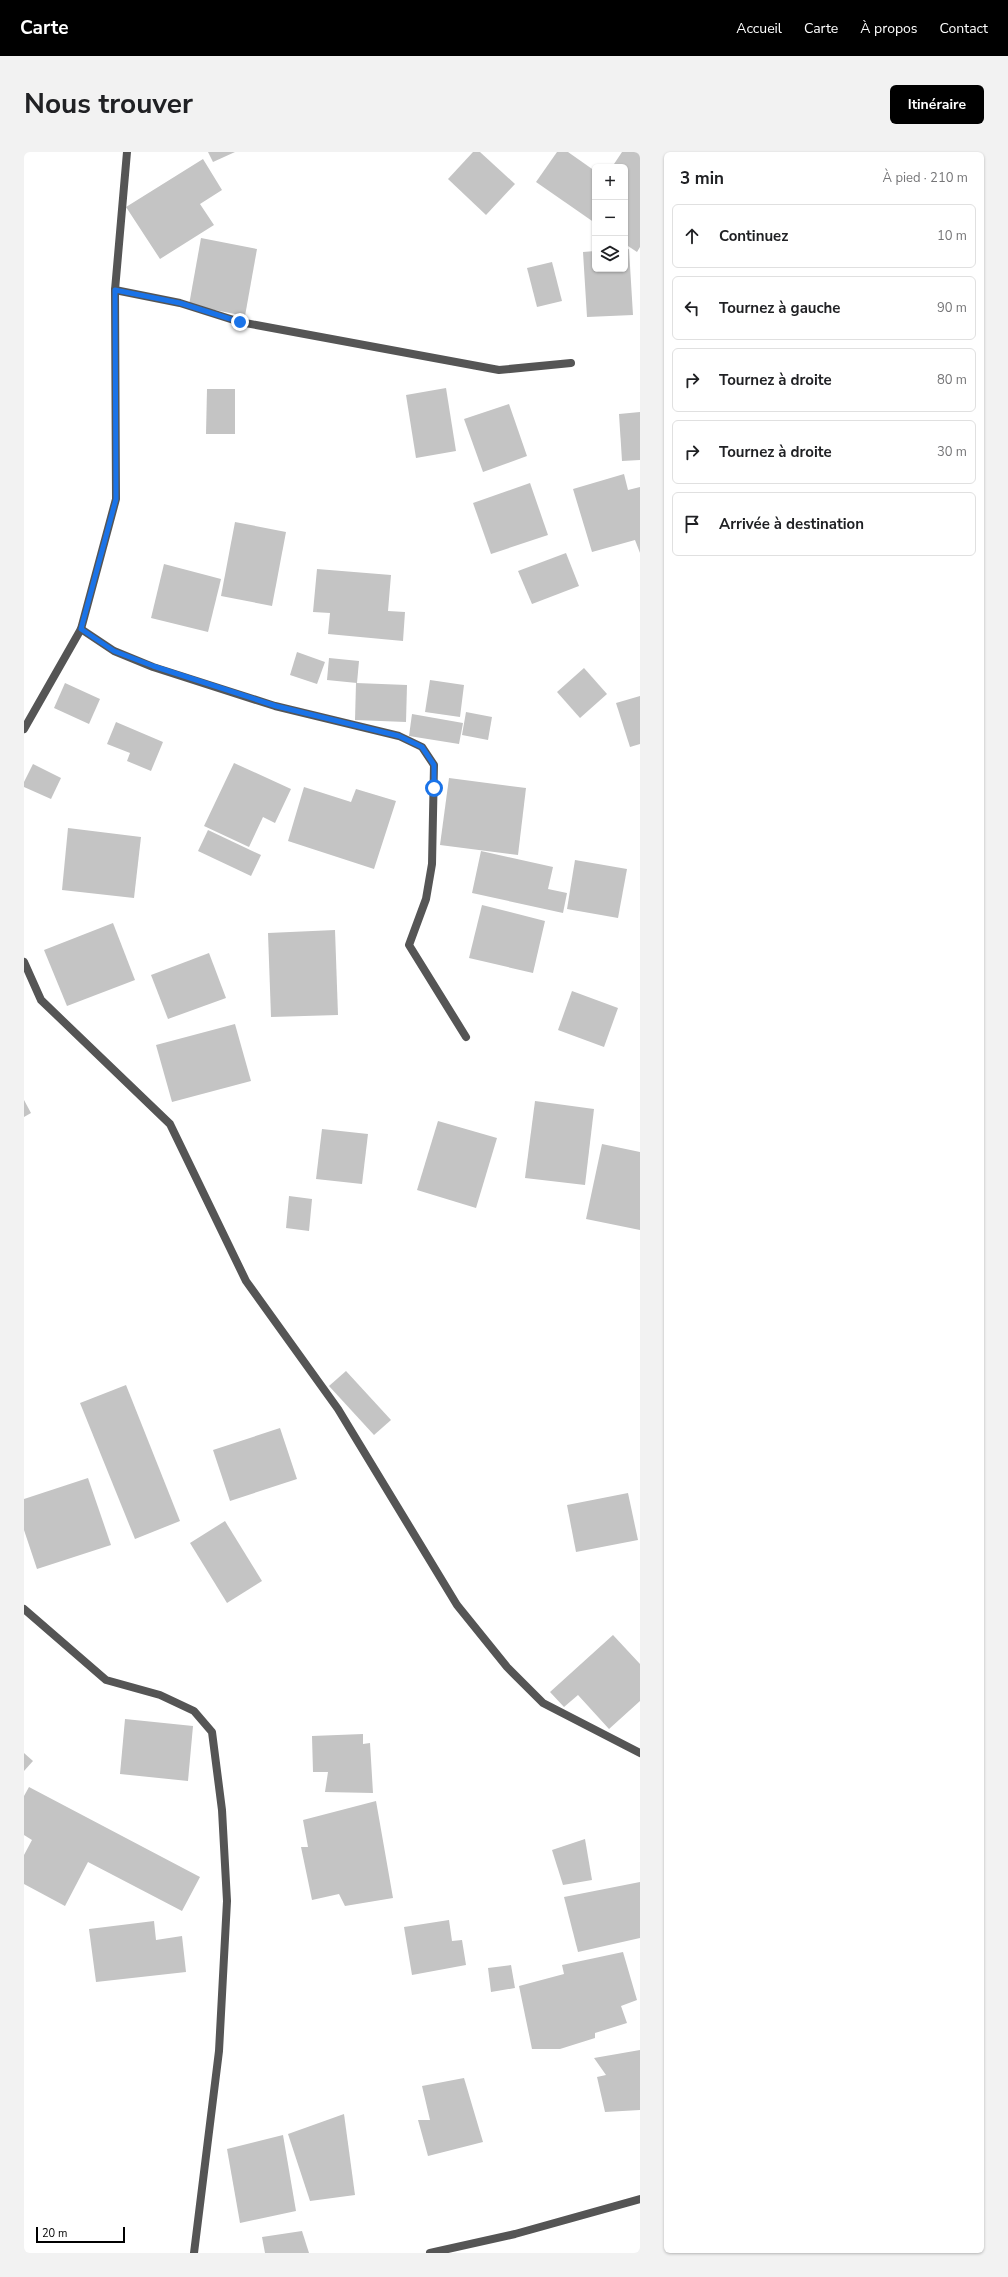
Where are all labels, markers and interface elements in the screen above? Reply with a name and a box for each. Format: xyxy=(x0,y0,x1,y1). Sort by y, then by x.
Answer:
text: Carte xyxy=(20,15,68,41)
text: Accueil xyxy=(736,19,782,38)
text: Carte xyxy=(804,19,838,38)
text: À propos xyxy=(860,19,918,38)
text: Contact xyxy=(940,19,988,38)
text: Nous trouver xyxy=(24,85,193,123)
button: Itinéraire xyxy=(890,85,984,124)
map controls xyxy=(592,164,628,272)
button: + xyxy=(592,164,628,200)
text: 3 min xyxy=(680,167,724,190)
text: À pied · 210 m xyxy=(883,169,968,187)
button: − xyxy=(592,200,628,236)
icon: ahead xyxy=(681,225,703,247)
text: Continuez xyxy=(719,226,788,246)
text: 10 m xyxy=(937,227,967,245)
button: layers xyxy=(592,236,628,272)
icon: left xyxy=(681,297,703,319)
text: Tournez à gauche xyxy=(719,298,841,318)
text: 90 m xyxy=(937,299,967,317)
route end xyxy=(231,313,249,331)
icon: right xyxy=(681,369,703,391)
text: Tournez à droite xyxy=(719,370,832,390)
text: 80 m xyxy=(937,371,967,389)
icon: right xyxy=(681,441,703,463)
text: Tournez à droite xyxy=(719,442,832,462)
text: 30 m xyxy=(937,443,967,461)
icon: arrive xyxy=(681,513,703,535)
text: Arrivée à destination xyxy=(719,514,864,534)
route start xyxy=(425,779,443,797)
scale bar xyxy=(36,2225,125,2244)
text: 20 m xyxy=(42,2226,67,2241)

